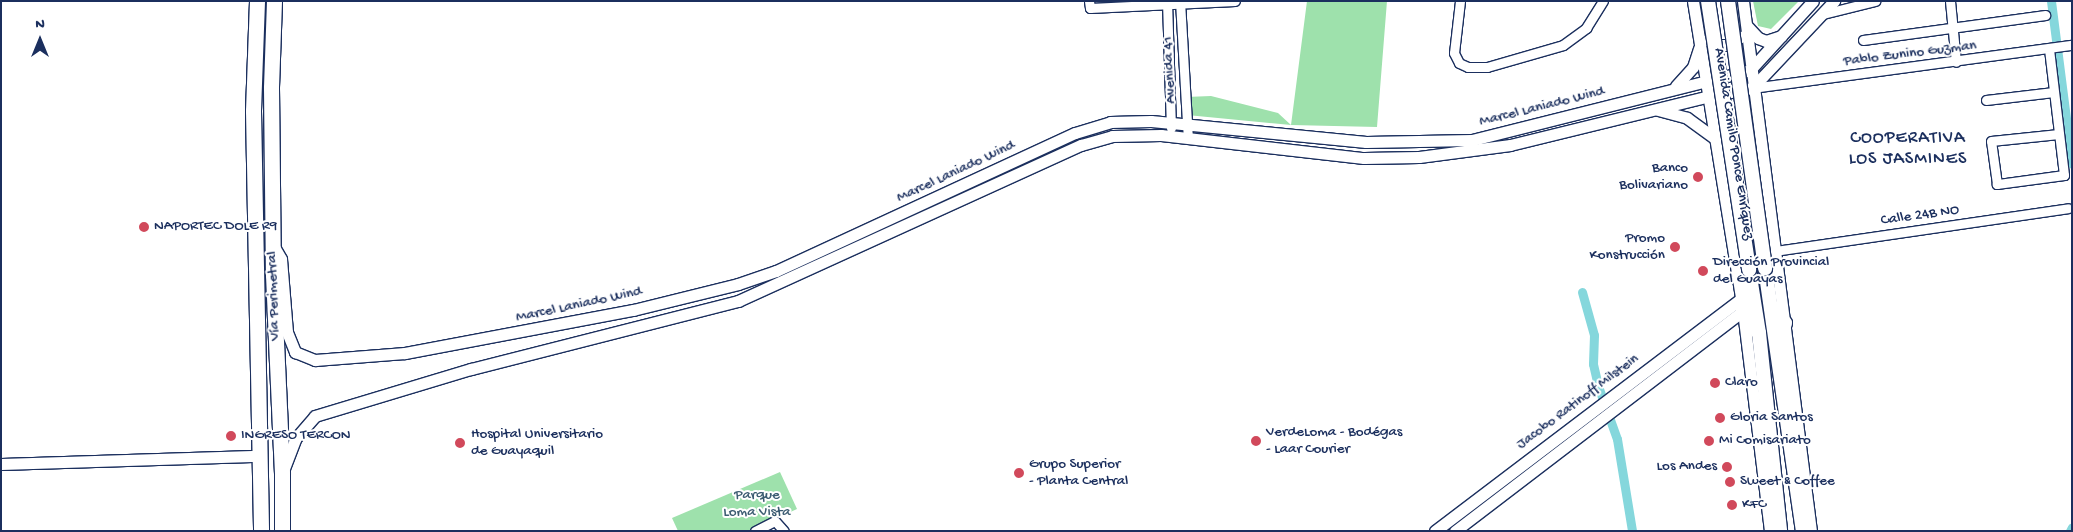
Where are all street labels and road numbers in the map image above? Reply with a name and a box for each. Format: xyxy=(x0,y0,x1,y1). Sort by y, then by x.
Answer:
street label: Avenida 41 xyxy=(1159,36,1181,104)
street label: Pablo Zunino Guzman xyxy=(1842,37,1978,71)
street label: Avenida Camilo Ponce Enríquez xyxy=(1709,47,1757,241)
street label: Marcel Laniado Wind xyxy=(1478,83,1606,131)
street label: Marcel Laniado Wind xyxy=(894,137,1018,207)
street label: Calle 24B NO xyxy=(1880,202,1960,230)
street label: Vía Perimetral xyxy=(263,251,285,341)
street label: Marcel Laniado Wind xyxy=(514,283,644,327)
street label: Jacobo Ratinoff Milstein xyxy=(1513,350,1643,454)

